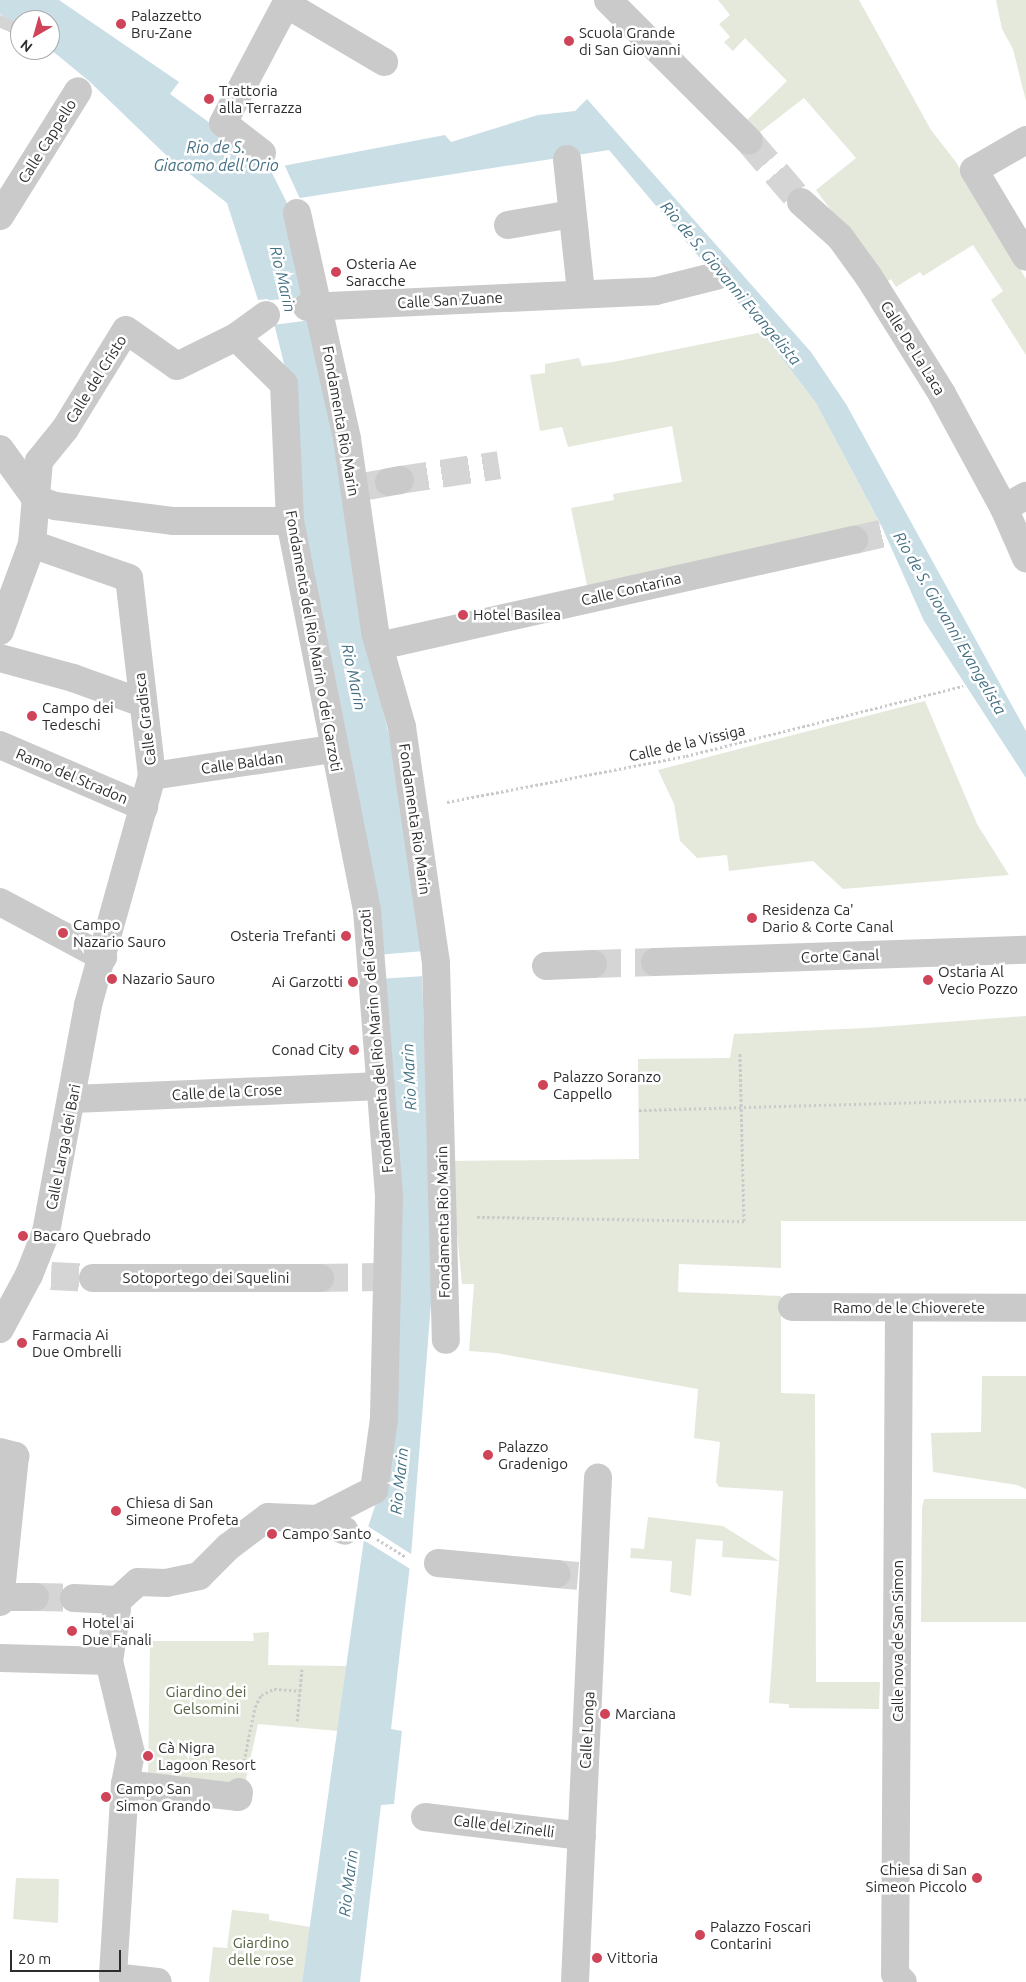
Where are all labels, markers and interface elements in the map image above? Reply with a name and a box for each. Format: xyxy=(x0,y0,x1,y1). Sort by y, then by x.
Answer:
place label: Palazzetto Bru-Zane xyxy=(131,6,202,41)
north arrow xyxy=(10,10,60,60)
marker: Palazzetto Bru-Zane xyxy=(115,18,127,30)
place label: Scuola Grande di San Giovanni xyxy=(579,23,681,58)
marker: Scuola Grande di San Giovanni xyxy=(563,35,575,47)
text: N xyxy=(17,37,35,56)
place label: Trattoria alla Terrazza xyxy=(219,81,302,116)
marker: Trattoria alla Terrazza xyxy=(203,93,215,105)
street label: Calle Cappello xyxy=(14,96,80,186)
water label: Rio de S. Giacomo dell'Orio xyxy=(153,137,279,175)
water label: Rio de S. Giovanni Evangelista xyxy=(657,197,805,369)
water label: Rio Marin xyxy=(266,244,300,314)
place label: Osteria Ae Saracche xyxy=(346,254,417,289)
marker: Osteria Ae Saracche xyxy=(330,266,342,278)
street label: Calle San Zuane xyxy=(397,288,503,312)
street label: Calle De La Laca xyxy=(877,298,949,398)
street label: Calle del Cristo xyxy=(62,332,130,426)
street label: Fondamenta Rio Marin xyxy=(319,344,363,498)
street label: Fondamenta del Rio Marin o dei Garzoti xyxy=(282,509,346,773)
water label: Rio de S. Giovanni Evangelista xyxy=(890,528,1010,718)
street label: Calle Contarina xyxy=(579,569,683,609)
place label: Hotel Basilea xyxy=(473,606,561,624)
marker: Hotel Basilea xyxy=(457,609,469,621)
water label: Rio Marin xyxy=(338,642,370,712)
street label: Calle Gradisca xyxy=(130,672,160,766)
place label: Campo dei Tedeschi xyxy=(42,698,114,733)
marker: Campo dei Tedeschi xyxy=(26,710,38,722)
street label: Calle de la Vissiga xyxy=(627,721,747,765)
street label: Fondamenta Rio Marin xyxy=(395,742,435,896)
street label: Ramo del Stradon xyxy=(13,744,131,808)
street label: Calle Baldan xyxy=(200,748,284,778)
place label: Residenza Ca' Dario & Corte Canal xyxy=(762,900,893,935)
street label: Fondamenta del Rio Marin o dei Garzoti xyxy=(355,908,397,1174)
marker: Residenza Ca' Dario & Corte Canal xyxy=(746,912,758,924)
place label: Campo Nazario Sauro xyxy=(73,915,166,950)
marker: Campo Nazario Sauro xyxy=(57,927,69,939)
place label: Osteria Trefanti xyxy=(230,927,336,945)
marker: Osteria Trefanti xyxy=(340,930,352,942)
street label: Corte Canal xyxy=(801,946,879,966)
place label: Ostaria Al Vecio Pozzo xyxy=(938,962,1018,997)
place label: Nazario Sauro xyxy=(122,970,215,988)
marker: Nazario Sauro xyxy=(106,973,118,985)
place label: Ai Garzotti xyxy=(272,973,343,991)
marker: Ostaria Al Vecio Pozzo xyxy=(922,974,934,986)
marker: Ai Garzotti xyxy=(347,976,359,988)
place label: Conad City xyxy=(272,1041,344,1059)
water label: Rio Marin xyxy=(398,1043,420,1111)
marker: Conad City xyxy=(348,1044,360,1056)
place label: Palazzo Soranzo Cappello xyxy=(553,1067,661,1102)
marker: Palazzo Soranzo Cappello xyxy=(537,1079,549,1091)
street label: Calle de la Crose xyxy=(171,1080,283,1104)
street label: Calle Larga dei Bari xyxy=(42,1082,84,1212)
street label: Fondamenta Rio Marin xyxy=(433,1146,453,1298)
place label: Bacaro Quebrado xyxy=(33,1227,151,1245)
marker: Bacaro Quebrado xyxy=(17,1230,29,1242)
street label: Sotoportego dei Squelini xyxy=(123,1269,289,1287)
street label: Ramo de le Chioverete xyxy=(833,1299,985,1317)
place label: Farmacia Ai Due Ombrelli xyxy=(32,1325,122,1360)
marker: Farmacia Ai Due Ombrelli xyxy=(16,1337,28,1349)
place label: Palazzo Gradenigo xyxy=(498,1437,568,1472)
water label: Rio Marin xyxy=(386,1447,412,1515)
marker: Palazzo Gradenigo xyxy=(482,1449,494,1461)
place label: Chiesa di San Simeone Profeta xyxy=(126,1493,239,1528)
marker: Chiesa di San Simeone Profeta xyxy=(110,1505,122,1517)
place label: Campo Santo xyxy=(282,1525,372,1543)
marker: Campo Santo xyxy=(266,1528,278,1540)
street label: Calle nova de San Simon xyxy=(889,1560,907,1722)
place label: Hotel ai Due Fanali xyxy=(82,1613,152,1648)
marker: Hotel ai Due Fanali xyxy=(66,1625,78,1637)
park label: Giardino dei Gelsomini xyxy=(166,1682,246,1717)
street label: Calle Longa xyxy=(576,1691,598,1769)
place label: Marciana xyxy=(615,1705,676,1723)
marker: Marciana xyxy=(599,1708,611,1720)
place label: Cà Nigra Lagoon Resort xyxy=(158,1738,256,1773)
marker: Cà Nigra Lagoon Resort xyxy=(142,1750,154,1762)
place label: Campo San Simon Grando xyxy=(116,1779,211,1814)
marker: Campo San Simon Grando xyxy=(100,1791,112,1803)
street label: Calle del Zinelli xyxy=(453,1811,555,1841)
water label: Rio Marin xyxy=(334,1848,362,1918)
place label: Chiesa di San Simeon Piccolo xyxy=(866,1860,967,1895)
marker: Chiesa di San Simeon Piccolo xyxy=(971,1872,983,1884)
place label: Palazzo Foscari Contarini xyxy=(710,1917,811,1952)
marker: Palazzo Foscari Contarini xyxy=(694,1929,706,1941)
park label: Giardino delle rose xyxy=(228,1933,294,1968)
scale bar xyxy=(12,1940,124,1972)
place label: Vittoria xyxy=(607,1949,658,1967)
text: 20 m xyxy=(18,1950,51,1967)
marker: Vittoria xyxy=(591,1952,603,1964)

